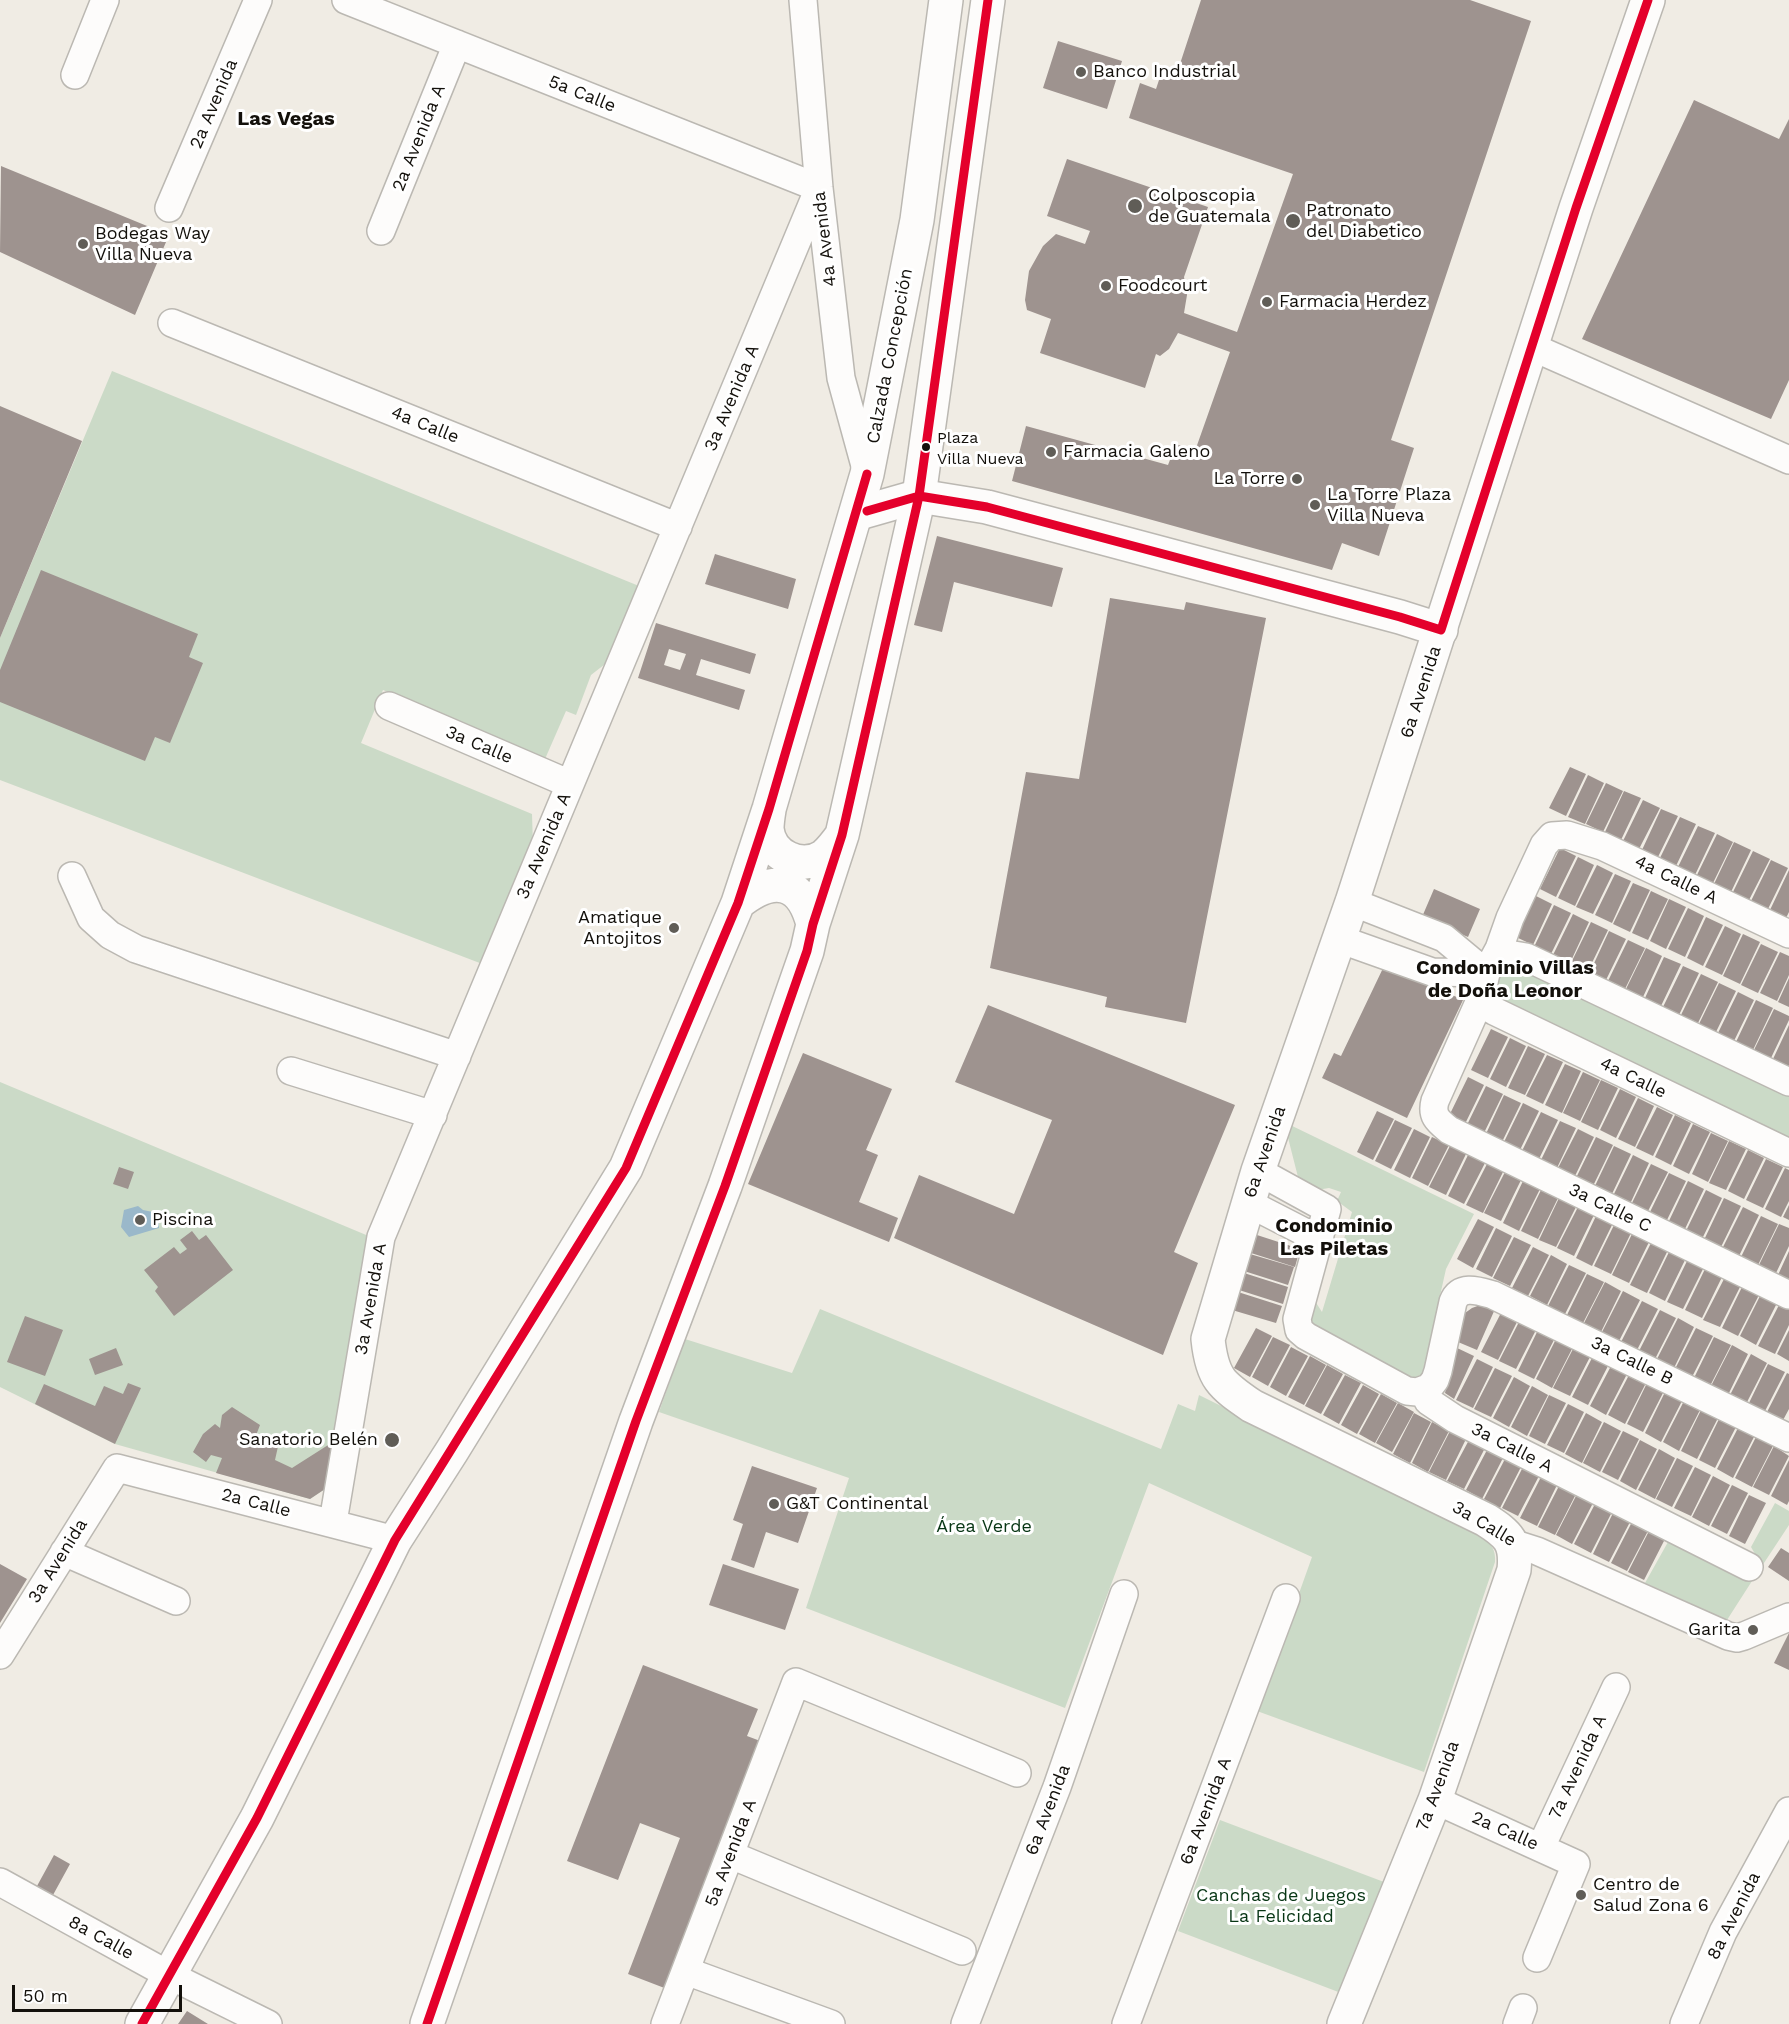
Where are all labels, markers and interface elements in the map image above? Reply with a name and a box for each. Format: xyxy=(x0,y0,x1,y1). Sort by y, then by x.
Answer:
street label: 2a Avenida xyxy=(185,56,243,152)
place label: Banco Industrial xyxy=(1093,61,1237,83)
marker: Banco Industrial xyxy=(1074,65,1088,79)
street label: 5a Calle xyxy=(545,71,619,117)
street label: 2a Avenida A xyxy=(388,81,450,195)
district label: Las Vegas xyxy=(237,107,335,131)
place label: Colposcopia de Guatemala xyxy=(1148,185,1271,228)
street label: 4a Avenida xyxy=(808,190,842,288)
marker: Colposcopia de Guatemala xyxy=(1126,197,1144,215)
place label: Patronato del Diabetico xyxy=(1306,200,1422,242)
marker: Patronato del Diabetico xyxy=(1284,212,1302,230)
place label: Bodegas Way Villa Nueva xyxy=(95,223,210,266)
marker: Bodegas Way Villa Nueva xyxy=(76,237,90,251)
street label: Calzada Concepción xyxy=(862,266,918,446)
place label: Foodcourt xyxy=(1118,275,1207,297)
marker: Foodcourt xyxy=(1099,279,1113,293)
place label: Farmacia Herdez xyxy=(1279,291,1427,313)
marker: Farmacia Herdez xyxy=(1260,295,1274,309)
street label: 3a Avenida A xyxy=(700,342,764,454)
street label: 4a Calle xyxy=(388,402,462,448)
place label: Plaza Villa Nueva xyxy=(937,428,1024,466)
marker: Plaza Villa Nueva xyxy=(920,441,932,453)
place label: Farmacia Galeno xyxy=(1063,441,1210,463)
marker: Farmacia Galeno xyxy=(1044,445,1058,459)
place label: La Torre xyxy=(1213,468,1285,490)
marker: La Torre xyxy=(1290,472,1304,486)
place label: La Torre Plaza Villa Nueva xyxy=(1327,484,1451,526)
marker: La Torre Plaza Villa Nueva xyxy=(1308,498,1322,512)
street label: 6a Avenida xyxy=(1396,643,1446,741)
street label: 3a Calle xyxy=(442,721,516,769)
street label: 3a Avenida A xyxy=(512,790,576,902)
street label: 4a Calle A xyxy=(1631,851,1721,909)
place label: Amatique Antojitos xyxy=(578,907,662,950)
marker: Amatique Antojitos xyxy=(667,921,681,935)
district label: Condominio Villas de Doña Leonor xyxy=(1416,956,1594,1003)
street label: 4a Calle xyxy=(1596,1053,1670,1103)
street label: 6a Avenida xyxy=(1239,1103,1291,1201)
street label: 3a Calle C xyxy=(1565,1179,1655,1237)
place label: Piscina xyxy=(152,1209,213,1231)
marker: Piscina xyxy=(133,1213,147,1227)
district label: Condominio Las Piletas xyxy=(1275,1214,1393,1261)
street label: 3a Avenida A xyxy=(351,1241,391,1357)
street label: 3a Calle B xyxy=(1587,1332,1677,1390)
street label: 3a Calle A xyxy=(1468,1418,1556,1478)
place label: Sanatorio Belén xyxy=(239,1429,378,1451)
marker: Sanatorio Belén xyxy=(383,1431,401,1449)
street label: 2a Calle xyxy=(219,1484,293,1522)
place label: G&T Continental xyxy=(786,1493,928,1515)
marker: G&T Continental xyxy=(767,1497,781,1511)
street label: 3a Calle xyxy=(1448,1497,1520,1551)
street label: 3a Avenida xyxy=(24,1515,92,1607)
park label: Área Verde xyxy=(936,1516,1032,1538)
place label: Garita xyxy=(1688,1619,1741,1641)
marker: Garita xyxy=(1746,1623,1760,1637)
street label: 7a Avenida A xyxy=(1544,1712,1612,1822)
street label: 7a Avenida xyxy=(1412,1738,1464,1834)
street label: 6a Avenida A xyxy=(1176,1754,1236,1868)
street label: 6a Avenida xyxy=(1021,1761,1075,1859)
street label: 5a Avenida A xyxy=(701,1796,761,1910)
street label: 2a Calle xyxy=(1468,1807,1542,1855)
street label: 8a Avenida xyxy=(1703,1868,1765,1964)
place label: Centro de Salud Zona 6 xyxy=(1593,1874,1709,1916)
park label: Canchas de Juegos La Felicidad xyxy=(1196,1885,1366,1928)
marker: Centro de Salud Zona 6 xyxy=(1574,1888,1588,1902)
street label: 8a Calle xyxy=(65,1911,137,1965)
scale bar xyxy=(15,1973,184,2011)
text: 50 m xyxy=(23,1985,68,2006)

